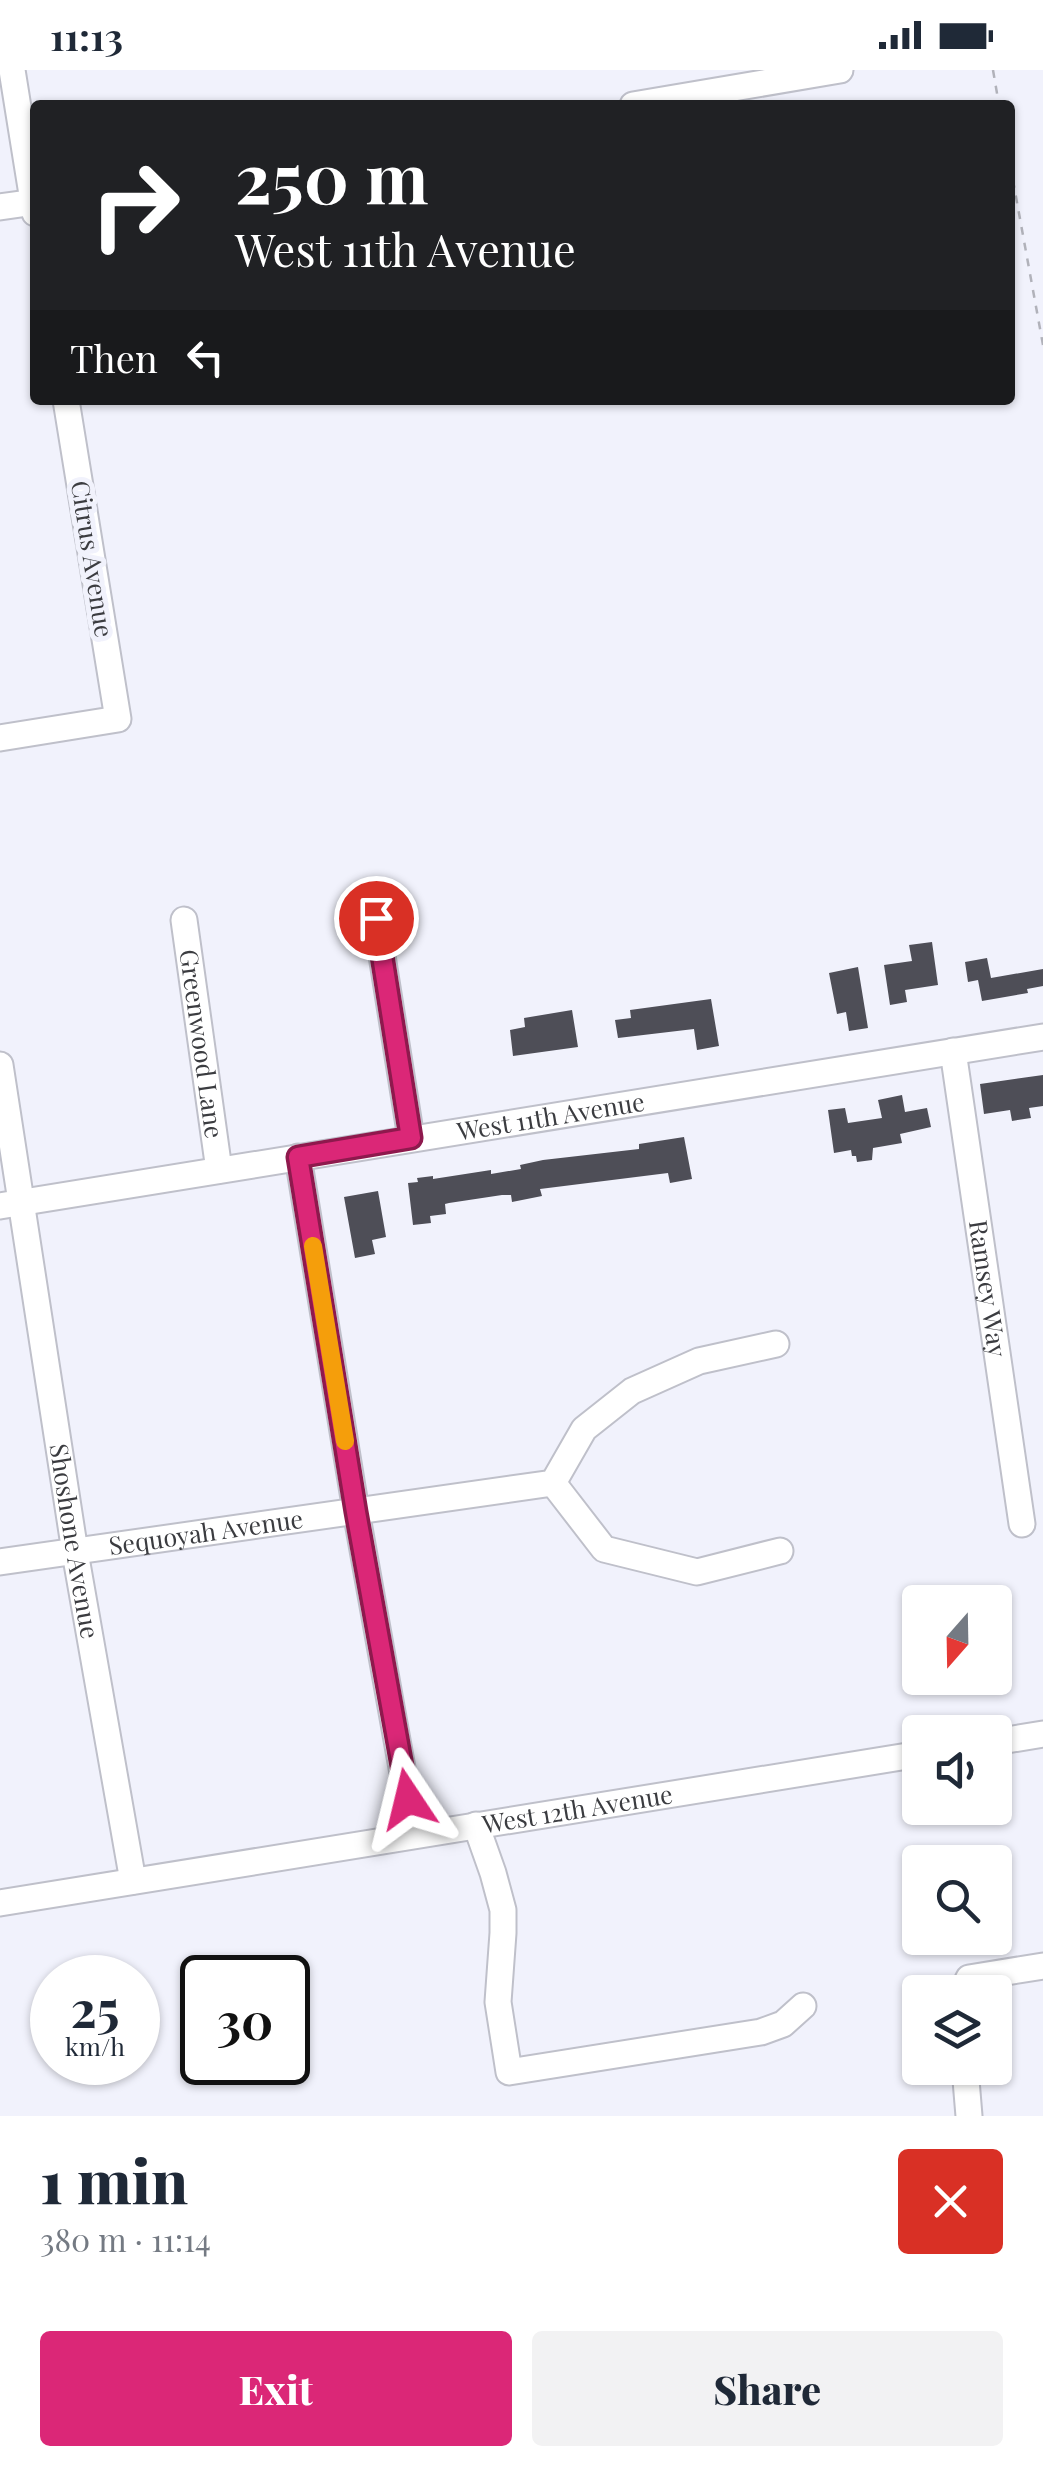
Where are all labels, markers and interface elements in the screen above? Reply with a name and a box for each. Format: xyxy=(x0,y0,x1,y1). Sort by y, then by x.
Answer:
text: 11:13 xyxy=(50,10,123,61)
text: 250 m xyxy=(235,128,429,222)
icon: right xyxy=(70,140,200,270)
text: West 11th Avenue xyxy=(235,218,576,278)
icon: left xyxy=(178,330,233,385)
text: Then xyxy=(70,332,158,383)
street label: Citrus Avenue xyxy=(65,478,122,639)
pin xyxy=(334,876,419,961)
icon: arrive xyxy=(349,891,404,946)
street label: Greenwood Lane xyxy=(173,947,232,1140)
street label: West 11th Avenue xyxy=(453,1084,647,1147)
street label: Ramsey Way xyxy=(963,1218,1015,1359)
street label: Shoshone Avenue xyxy=(44,1441,108,1641)
street label: Sequoyah Avenue xyxy=(106,1501,305,1561)
north arrow xyxy=(902,1585,1012,1695)
map controls xyxy=(902,1585,1012,2085)
button: sound xyxy=(902,1715,1012,1825)
position arrow xyxy=(356,1747,460,1851)
street label: West 12th Avenue xyxy=(479,1776,675,1840)
button: search xyxy=(902,1845,1012,1955)
speed limit sign: 30 xyxy=(180,1955,310,2085)
text: 25 xyxy=(70,1974,120,2041)
button: layers xyxy=(902,1975,1012,2085)
text: km/h xyxy=(65,2029,125,2062)
text: 1 min xyxy=(40,2139,188,2219)
button: close xyxy=(898,2149,1003,2254)
text: 380 m · 11:14 xyxy=(40,2217,211,2260)
button: Exit xyxy=(40,2331,512,2446)
button: Share xyxy=(532,2331,1003,2446)

